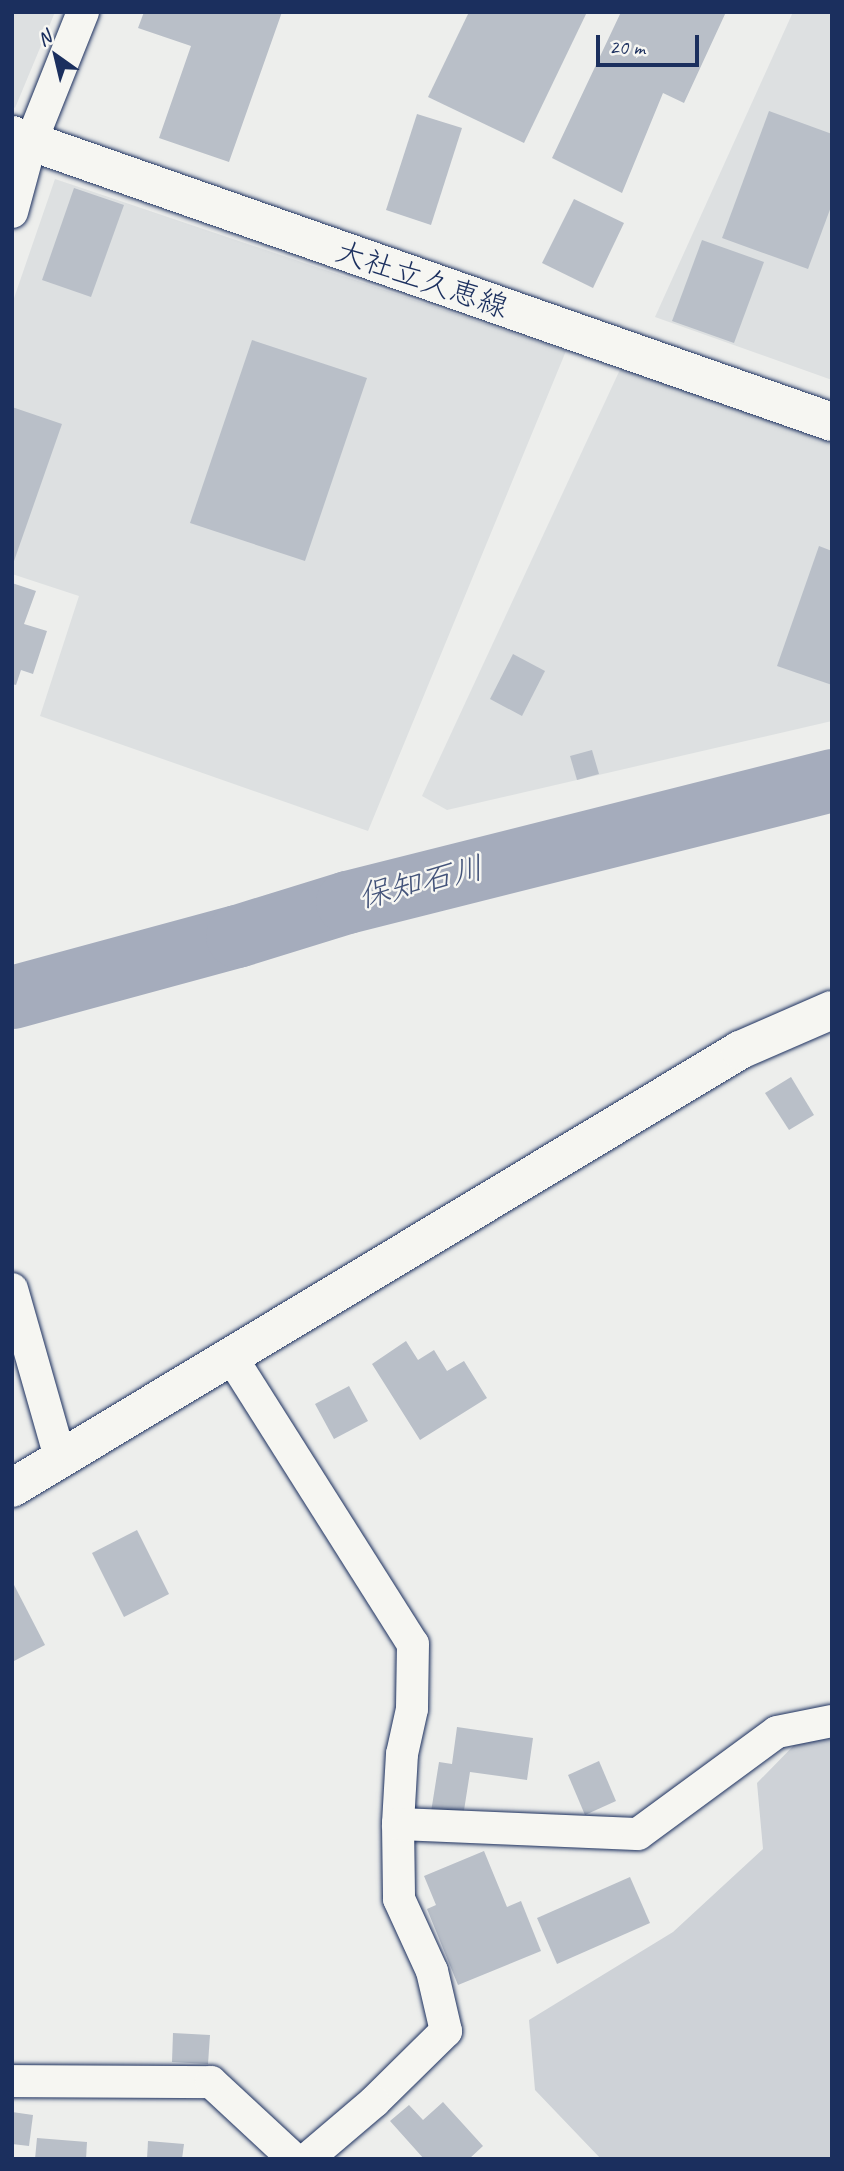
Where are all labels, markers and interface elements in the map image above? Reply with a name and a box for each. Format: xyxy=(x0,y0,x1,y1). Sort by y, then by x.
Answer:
north arrow xyxy=(21,21,91,91)
scale bar xyxy=(599,21,702,65)
text: N xyxy=(33,25,56,52)
text: 20 m xyxy=(609,34,645,60)
street label: 大社立久恵線 xyxy=(331,233,513,325)
water label: 保知石川 xyxy=(354,849,488,917)

